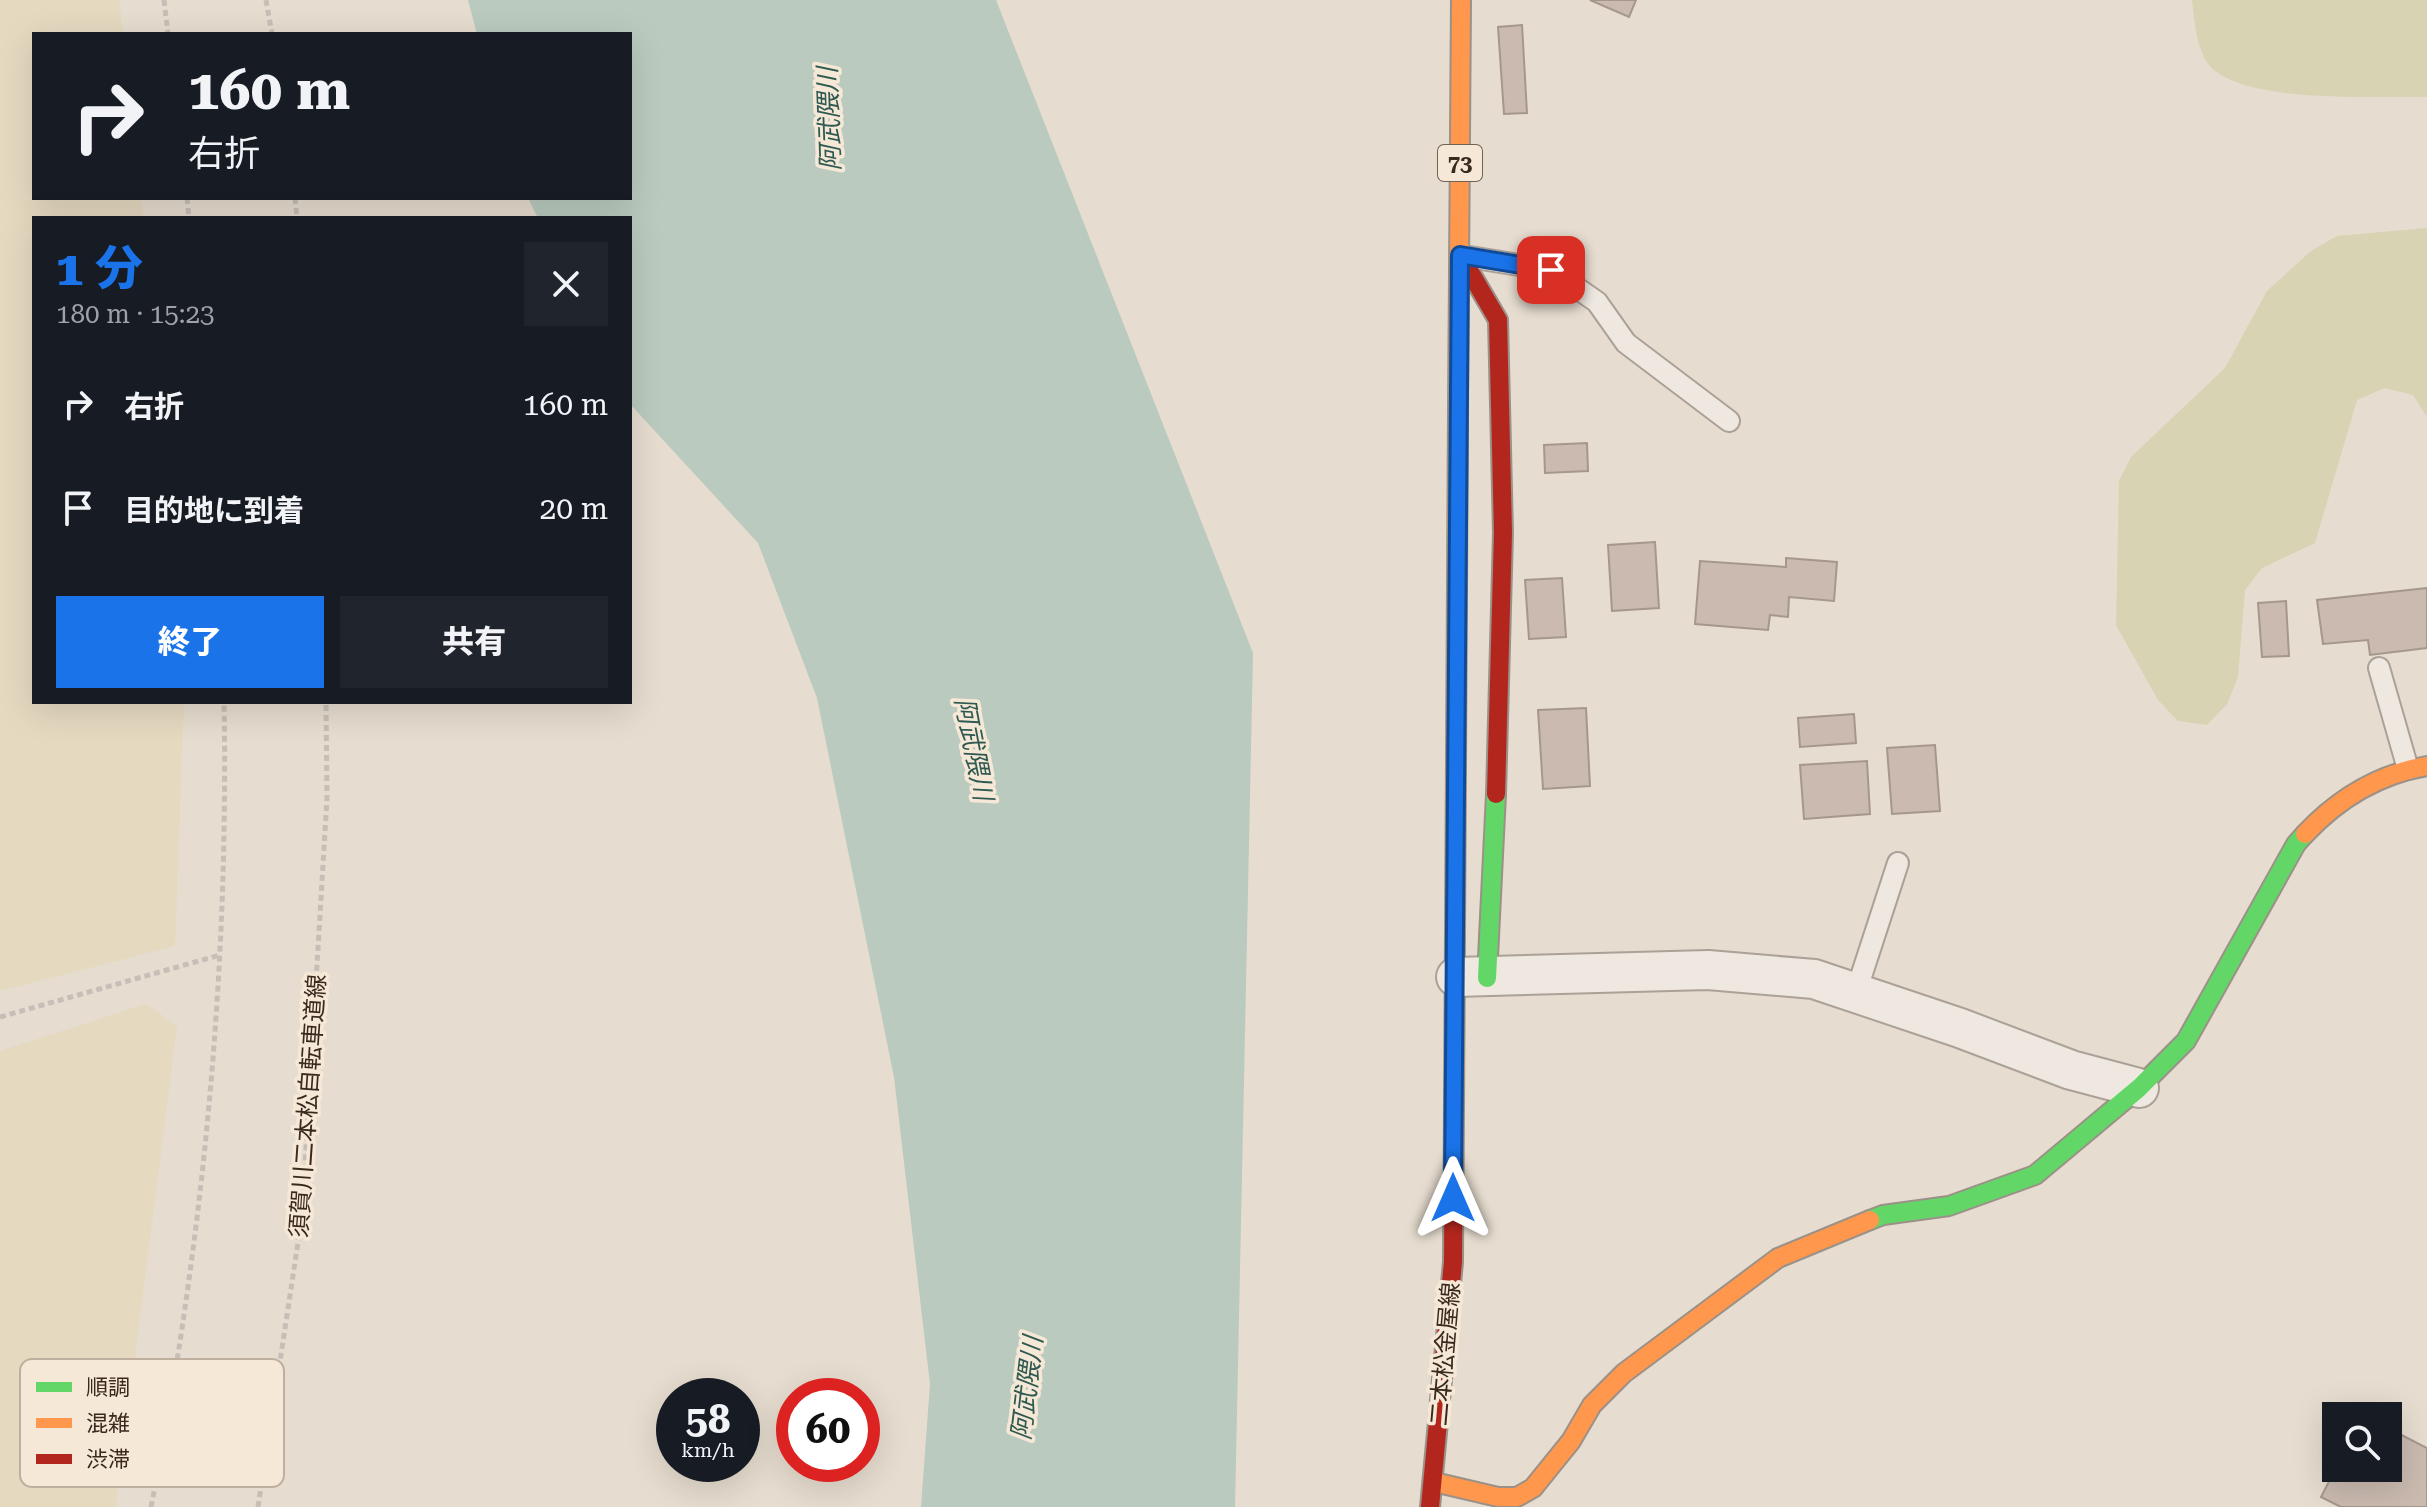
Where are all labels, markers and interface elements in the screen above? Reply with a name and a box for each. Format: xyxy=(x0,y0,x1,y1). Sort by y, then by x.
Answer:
text: 160 m xyxy=(188,57,350,123)
icon: right xyxy=(56,64,160,168)
water label: 阿武隈川 xyxy=(812,64,846,171)
text: 右折 xyxy=(188,133,260,175)
road number: 73 xyxy=(1438,145,1482,181)
pin xyxy=(1517,236,1585,304)
text: 1 分 xyxy=(56,241,143,297)
button: close xyxy=(524,242,608,326)
icon: arrive xyxy=(1529,248,1573,292)
text: 180 m · 15:23 xyxy=(56,299,215,329)
icon: right xyxy=(56,382,100,426)
text: 160 m xyxy=(523,387,608,422)
text: 右折 xyxy=(124,389,184,424)
icon: arrive xyxy=(56,486,100,530)
text: 20 m xyxy=(539,491,608,526)
text: 目的地に到着 xyxy=(124,493,304,528)
button: 終了 xyxy=(56,596,324,688)
button: 共有 xyxy=(340,596,608,688)
water label: 阿武隈川 xyxy=(949,695,999,806)
street label: 須賀川二本松自転車道線 xyxy=(285,973,331,1239)
position arrow xyxy=(1411,1156,1495,1240)
street label: 二本松金屋線 xyxy=(1425,1281,1465,1427)
water label: 阿武隈川 xyxy=(1006,1332,1049,1441)
legend xyxy=(20,1359,284,1487)
text: 順調 xyxy=(86,1375,130,1400)
speed limit sign: 60 xyxy=(776,1378,880,1482)
text: 58 xyxy=(686,1396,730,1443)
map controls xyxy=(2322,1402,2402,1482)
button: search xyxy=(2322,1402,2402,1482)
text: 混雑 xyxy=(86,1411,130,1436)
text: km/h xyxy=(681,1438,735,1462)
text: 渋滞 xyxy=(86,1447,130,1472)

